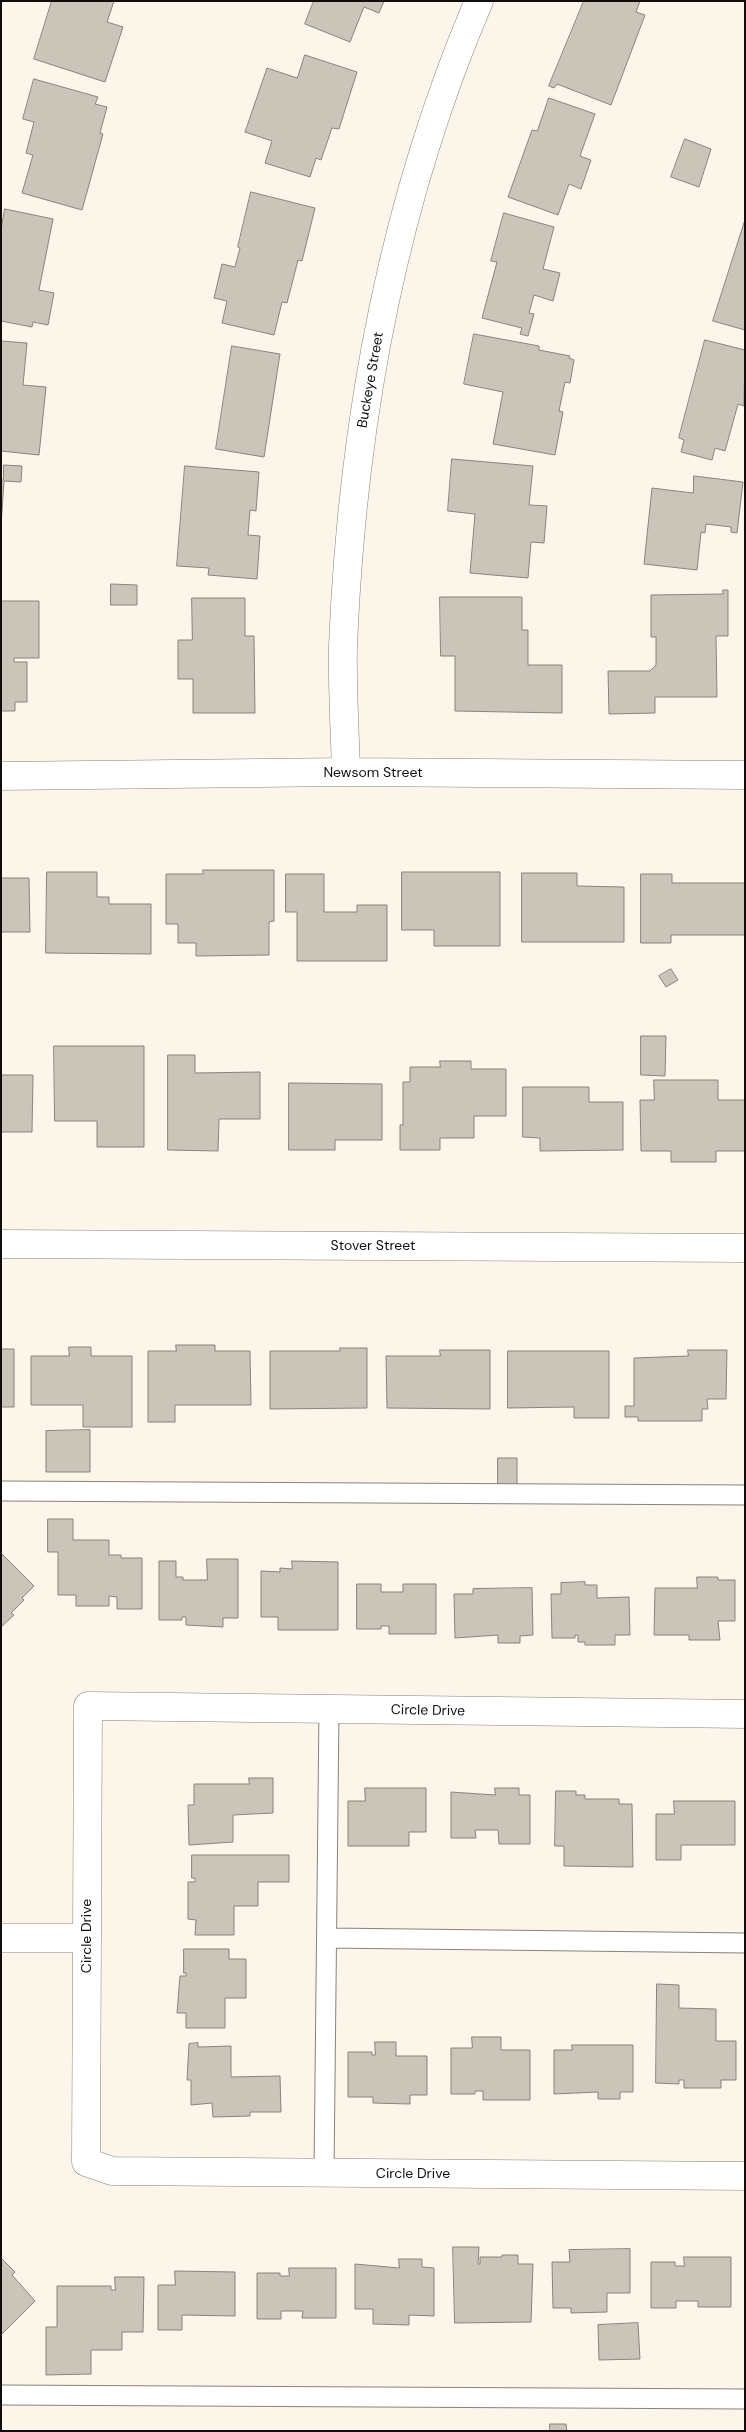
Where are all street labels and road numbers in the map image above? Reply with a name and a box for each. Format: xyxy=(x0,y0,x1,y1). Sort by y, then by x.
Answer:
street label: Buckeye Street xyxy=(354,331,388,429)
street label: Newsom Street xyxy=(323,765,423,781)
street label: Stover Street xyxy=(331,1238,415,1254)
street label: Circle Drive xyxy=(391,1702,465,1720)
street label: Circle Drive xyxy=(79,1899,95,1973)
street label: Circle Drive xyxy=(376,2166,450,2182)

